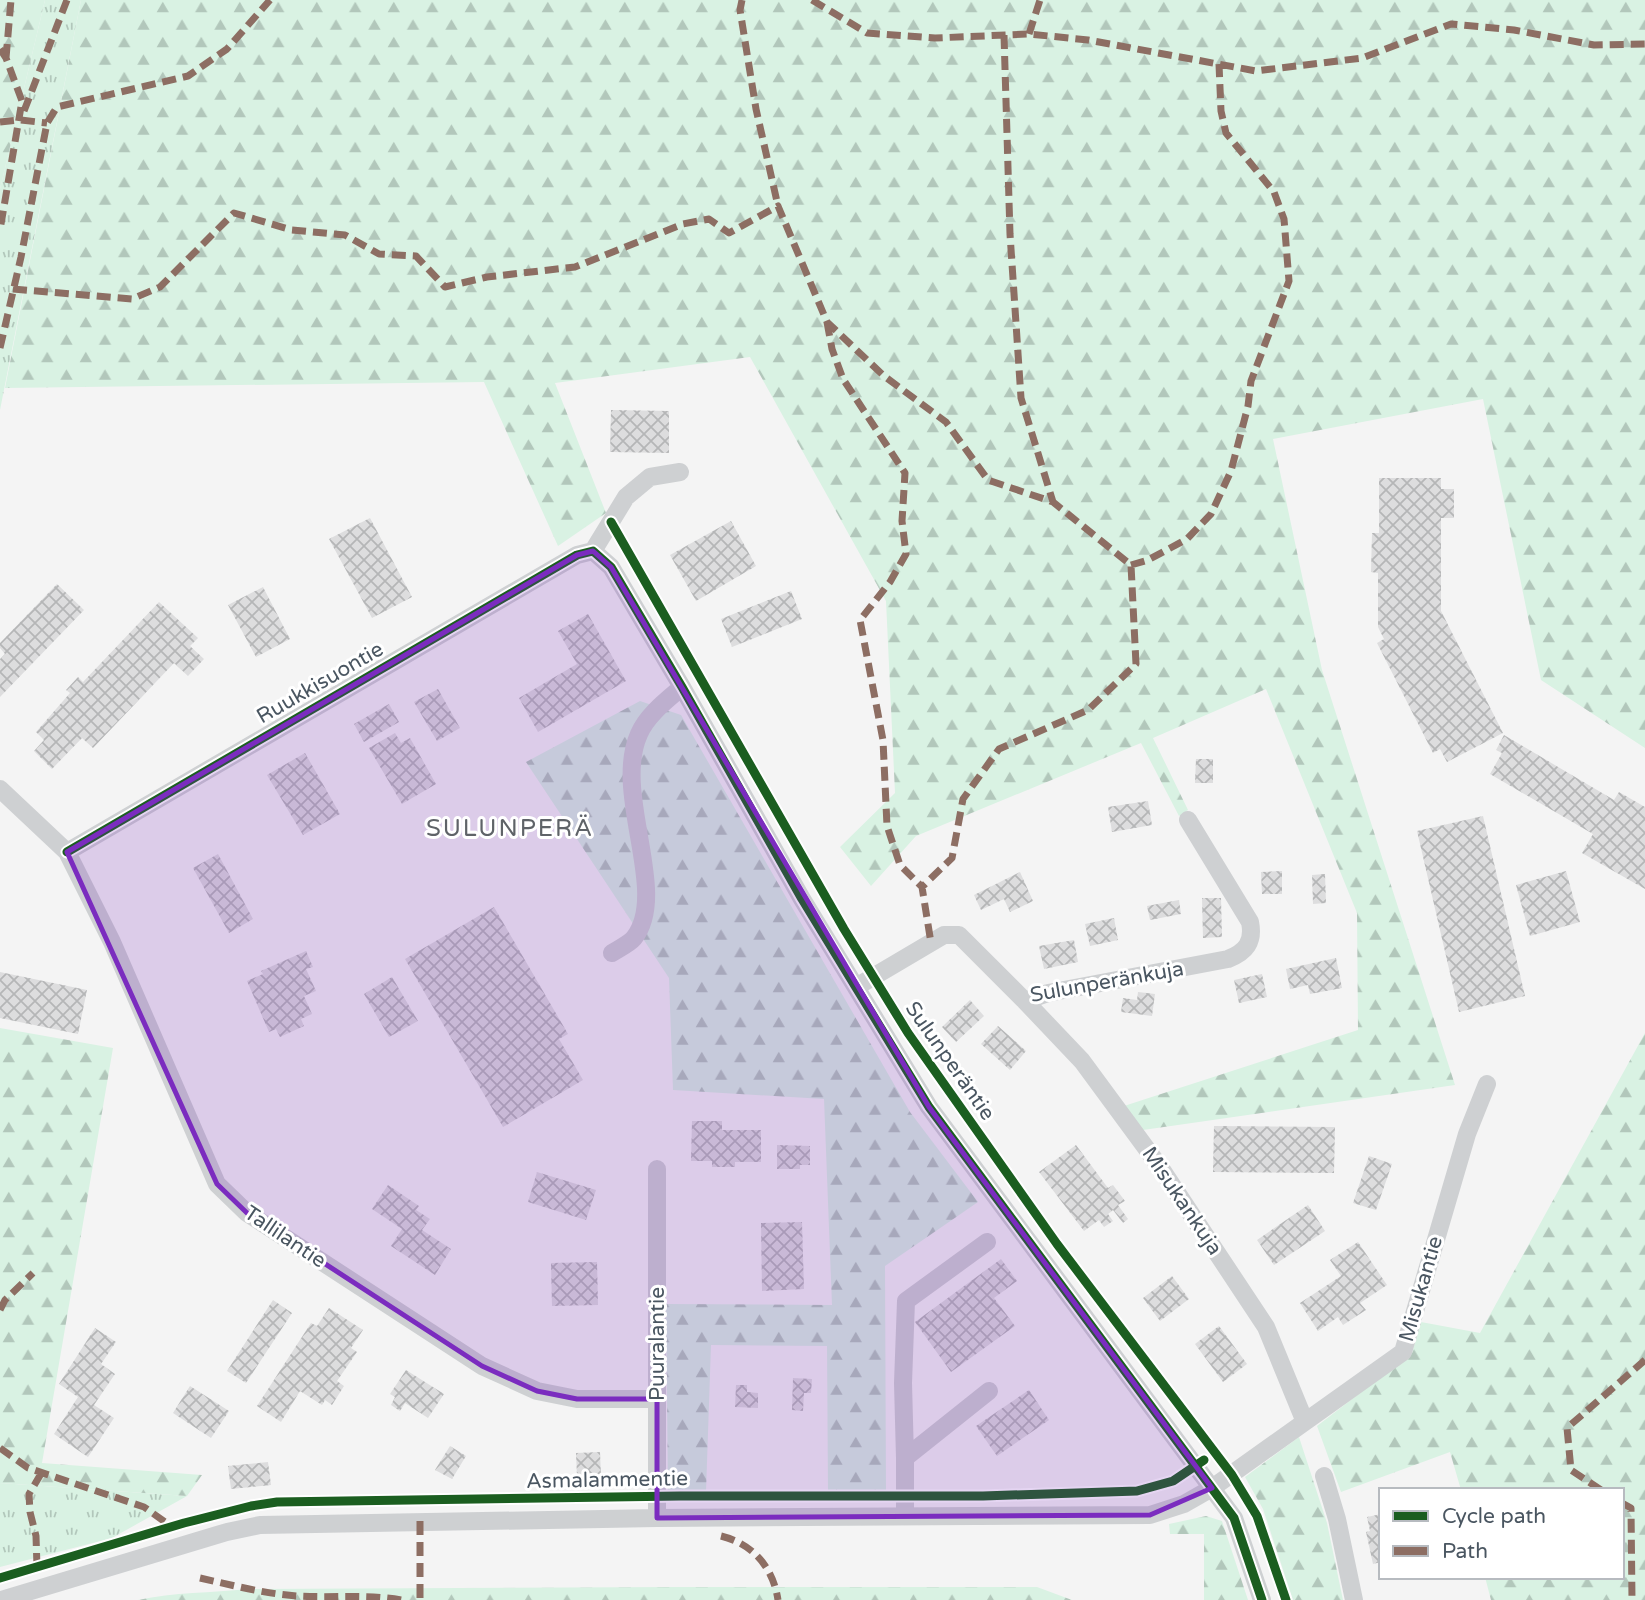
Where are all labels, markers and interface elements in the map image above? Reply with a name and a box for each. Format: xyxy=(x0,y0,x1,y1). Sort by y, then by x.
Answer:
street label: Ruukkisuontie xyxy=(252,637,388,729)
district label: SULUNPERÄ xyxy=(426,814,594,843)
street label: Sulunperänkuja xyxy=(1028,956,1186,1008)
street label: Sulunperäntie xyxy=(900,997,1000,1125)
street label: Misukankuja xyxy=(1137,1142,1227,1260)
street label: Tallilantie xyxy=(239,1201,331,1274)
street label: Misukantie xyxy=(1394,1233,1448,1345)
street label: Puuralantie xyxy=(645,1287,670,1401)
street label: Asmalammentie xyxy=(526,1466,688,1494)
legend xyxy=(1379,1488,1624,1579)
text: Cycle path xyxy=(1442,1504,1546,1529)
text: Path xyxy=(1442,1539,1488,1564)

